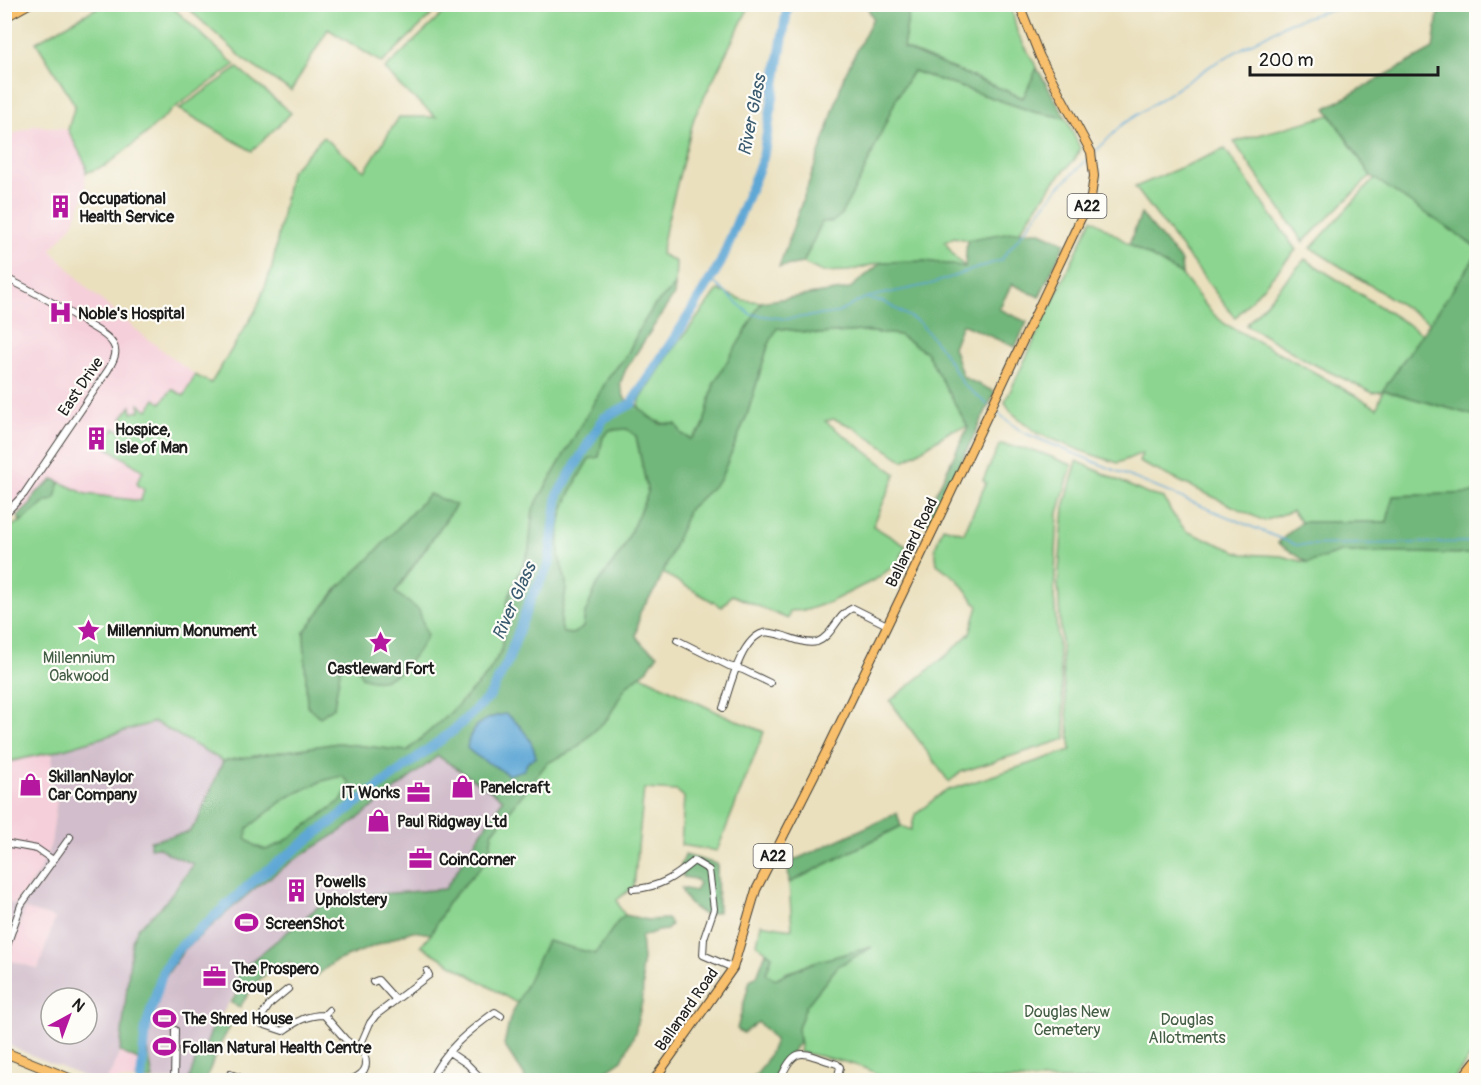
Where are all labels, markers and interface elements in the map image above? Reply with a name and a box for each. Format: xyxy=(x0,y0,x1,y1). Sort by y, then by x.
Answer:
scale bar xyxy=(1250,39,1438,77)
text: 200 m xyxy=(1259,49,1314,72)
water label: River Glass xyxy=(733,71,772,158)
place label: Occupational Health Service xyxy=(79,189,175,227)
building icon: Occupational Health Service xyxy=(48,194,74,220)
road number: A22 xyxy=(1068,194,1106,218)
hospital icon: Noble's Hospital xyxy=(47,300,73,326)
place label: Noble's Hospital xyxy=(78,304,185,324)
street label: East Drive xyxy=(54,353,108,420)
place label: Hospice, Isle of Man xyxy=(115,420,188,458)
building icon: Hospice, Isle of Man xyxy=(84,425,110,451)
street label: Ballanard Road xyxy=(882,494,942,591)
water label: River Glass xyxy=(487,557,542,643)
place icon: Millennium Monument xyxy=(76,617,102,643)
place label: Millennium Monument xyxy=(107,621,257,641)
place icon: Castleward Fort xyxy=(368,630,394,656)
park label: Millennium Oakwood xyxy=(43,648,115,686)
place label: Castleward Fort xyxy=(327,659,435,679)
place label: SkillanNaylor Car Company xyxy=(48,767,137,805)
shop icon: SkillanNaylor Car Company xyxy=(17,772,43,798)
shop icon: Panelcraft xyxy=(449,774,475,800)
place label: Panelcraft xyxy=(480,778,551,798)
office icon: IT Works xyxy=(405,779,431,805)
place label: IT Works xyxy=(341,783,401,803)
shop icon: Paul Ridgway Ltd xyxy=(366,808,392,834)
place label: Paul Ridgway Ltd xyxy=(397,812,508,832)
road number: A22 xyxy=(754,844,792,868)
office icon: CoinCorner xyxy=(408,846,434,872)
place label: CoinCorner xyxy=(439,850,516,870)
place label: Powells Upholstery xyxy=(315,872,387,910)
building icon: Powells Upholstery xyxy=(284,877,310,903)
sports icon: ScreenShot xyxy=(234,910,260,936)
place label: ScreenShot xyxy=(265,914,345,934)
place label: The Prospero Group xyxy=(231,959,319,997)
office icon: The Prospero Group xyxy=(201,964,227,990)
street label: Ballanard Road xyxy=(651,964,723,1055)
north arrow xyxy=(39,986,99,1046)
text: N xyxy=(68,994,89,1017)
park label: Douglas New Cemetery xyxy=(1024,1002,1110,1040)
sports icon: The Shred House xyxy=(151,1005,177,1031)
place label: The Shred House xyxy=(181,1009,294,1029)
park label: Douglas Allotments xyxy=(1148,1010,1226,1048)
sports icon: Follan Natural Health Centre xyxy=(151,1034,177,1060)
place label: Follan Natural Health Centre xyxy=(182,1038,372,1058)

